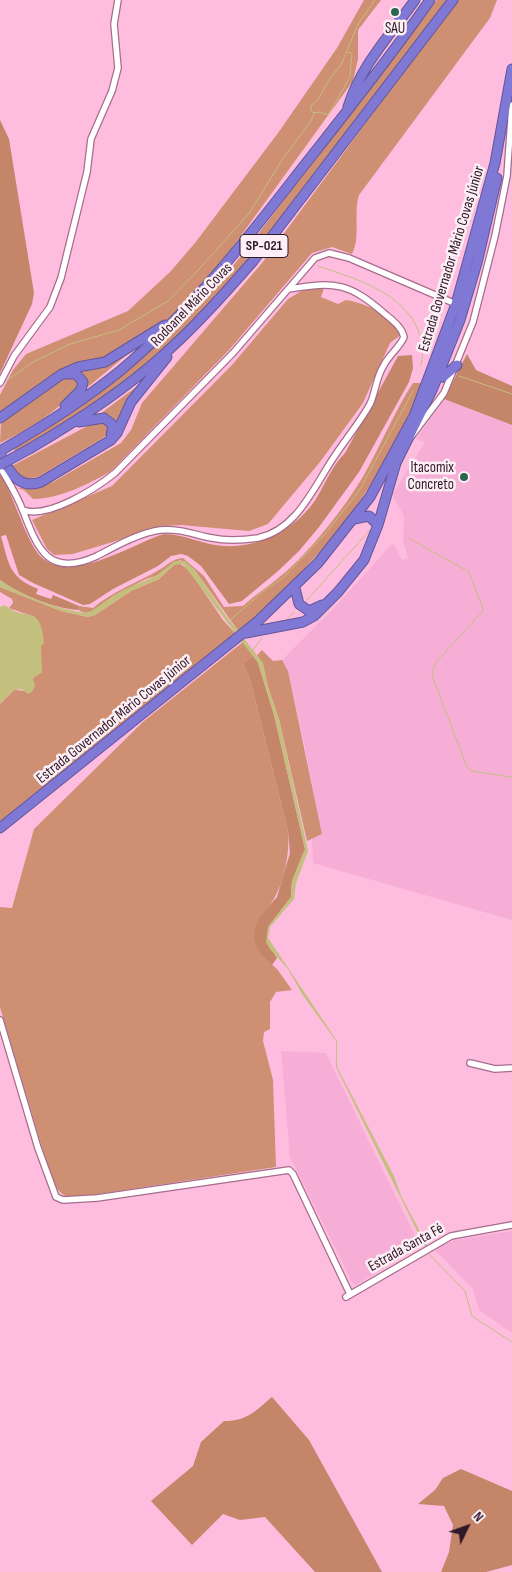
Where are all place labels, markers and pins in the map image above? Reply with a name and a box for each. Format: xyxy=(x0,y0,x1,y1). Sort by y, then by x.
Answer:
marker: SAU xyxy=(389,6,401,18)
place label: SAU xyxy=(385,20,405,38)
place label: Itacomix Concreto xyxy=(408,459,454,494)
marker: Itacomix Concreto xyxy=(458,471,470,483)

